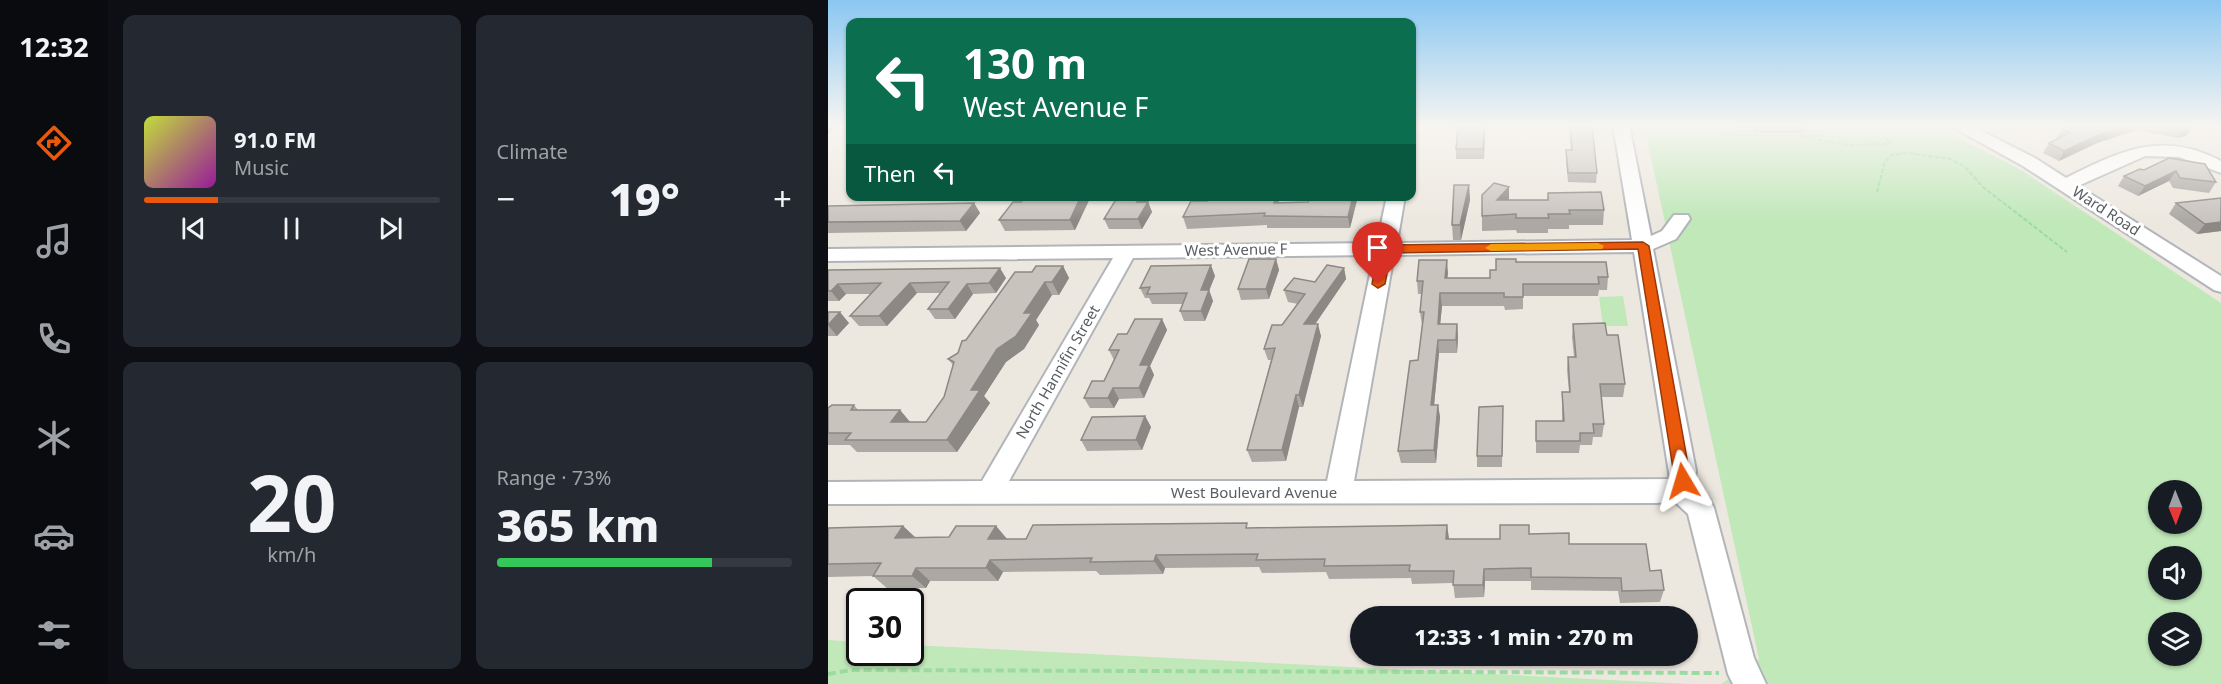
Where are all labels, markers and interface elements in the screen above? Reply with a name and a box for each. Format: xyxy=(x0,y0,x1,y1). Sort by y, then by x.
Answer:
text: 12:32 xyxy=(19,28,89,65)
text: 130 m xyxy=(963,34,1087,91)
icon: left xyxy=(864,42,942,120)
text: West Avenue F xyxy=(963,88,1148,125)
icon: directions xyxy=(33,122,75,164)
text: 91.0 FM xyxy=(234,124,316,154)
text: Climate xyxy=(497,138,568,165)
text: Music xyxy=(234,154,289,181)
icon: left xyxy=(928,156,961,189)
text: Then xyxy=(864,158,916,188)
text: 19° xyxy=(609,168,680,229)
text: − xyxy=(497,176,515,221)
text: + xyxy=(773,176,792,221)
street label: Ward Road xyxy=(2069,181,2144,240)
icon: previous xyxy=(177,212,210,245)
icon: pause xyxy=(275,212,308,245)
icon: next xyxy=(374,212,407,245)
icon: music xyxy=(33,220,75,262)
pin xyxy=(1352,222,1403,284)
icon: arrive xyxy=(1361,231,1394,264)
street label: West Avenue F xyxy=(1184,238,1288,260)
street label: North Hannifin Street xyxy=(1011,300,1104,442)
icon: phone xyxy=(33,318,75,360)
icon: climate xyxy=(33,417,75,459)
text: 20 xyxy=(247,449,336,555)
position arrow xyxy=(1651,449,1715,513)
text: Range · 73% xyxy=(497,464,611,491)
north arrow xyxy=(2148,480,2202,534)
map controls xyxy=(2148,480,2202,666)
street label: West Boulevard Avenue xyxy=(1171,482,1337,502)
text: 365 km xyxy=(497,494,659,555)
icon: car xyxy=(33,515,75,557)
text: km/h xyxy=(267,541,316,568)
button: sound xyxy=(2148,546,2202,600)
speed limit sign: 30 xyxy=(846,588,924,666)
button: layers xyxy=(2148,612,2202,666)
icon: filters xyxy=(33,614,75,656)
text: 12:33 · 1 min · 270 m xyxy=(1414,621,1634,651)

